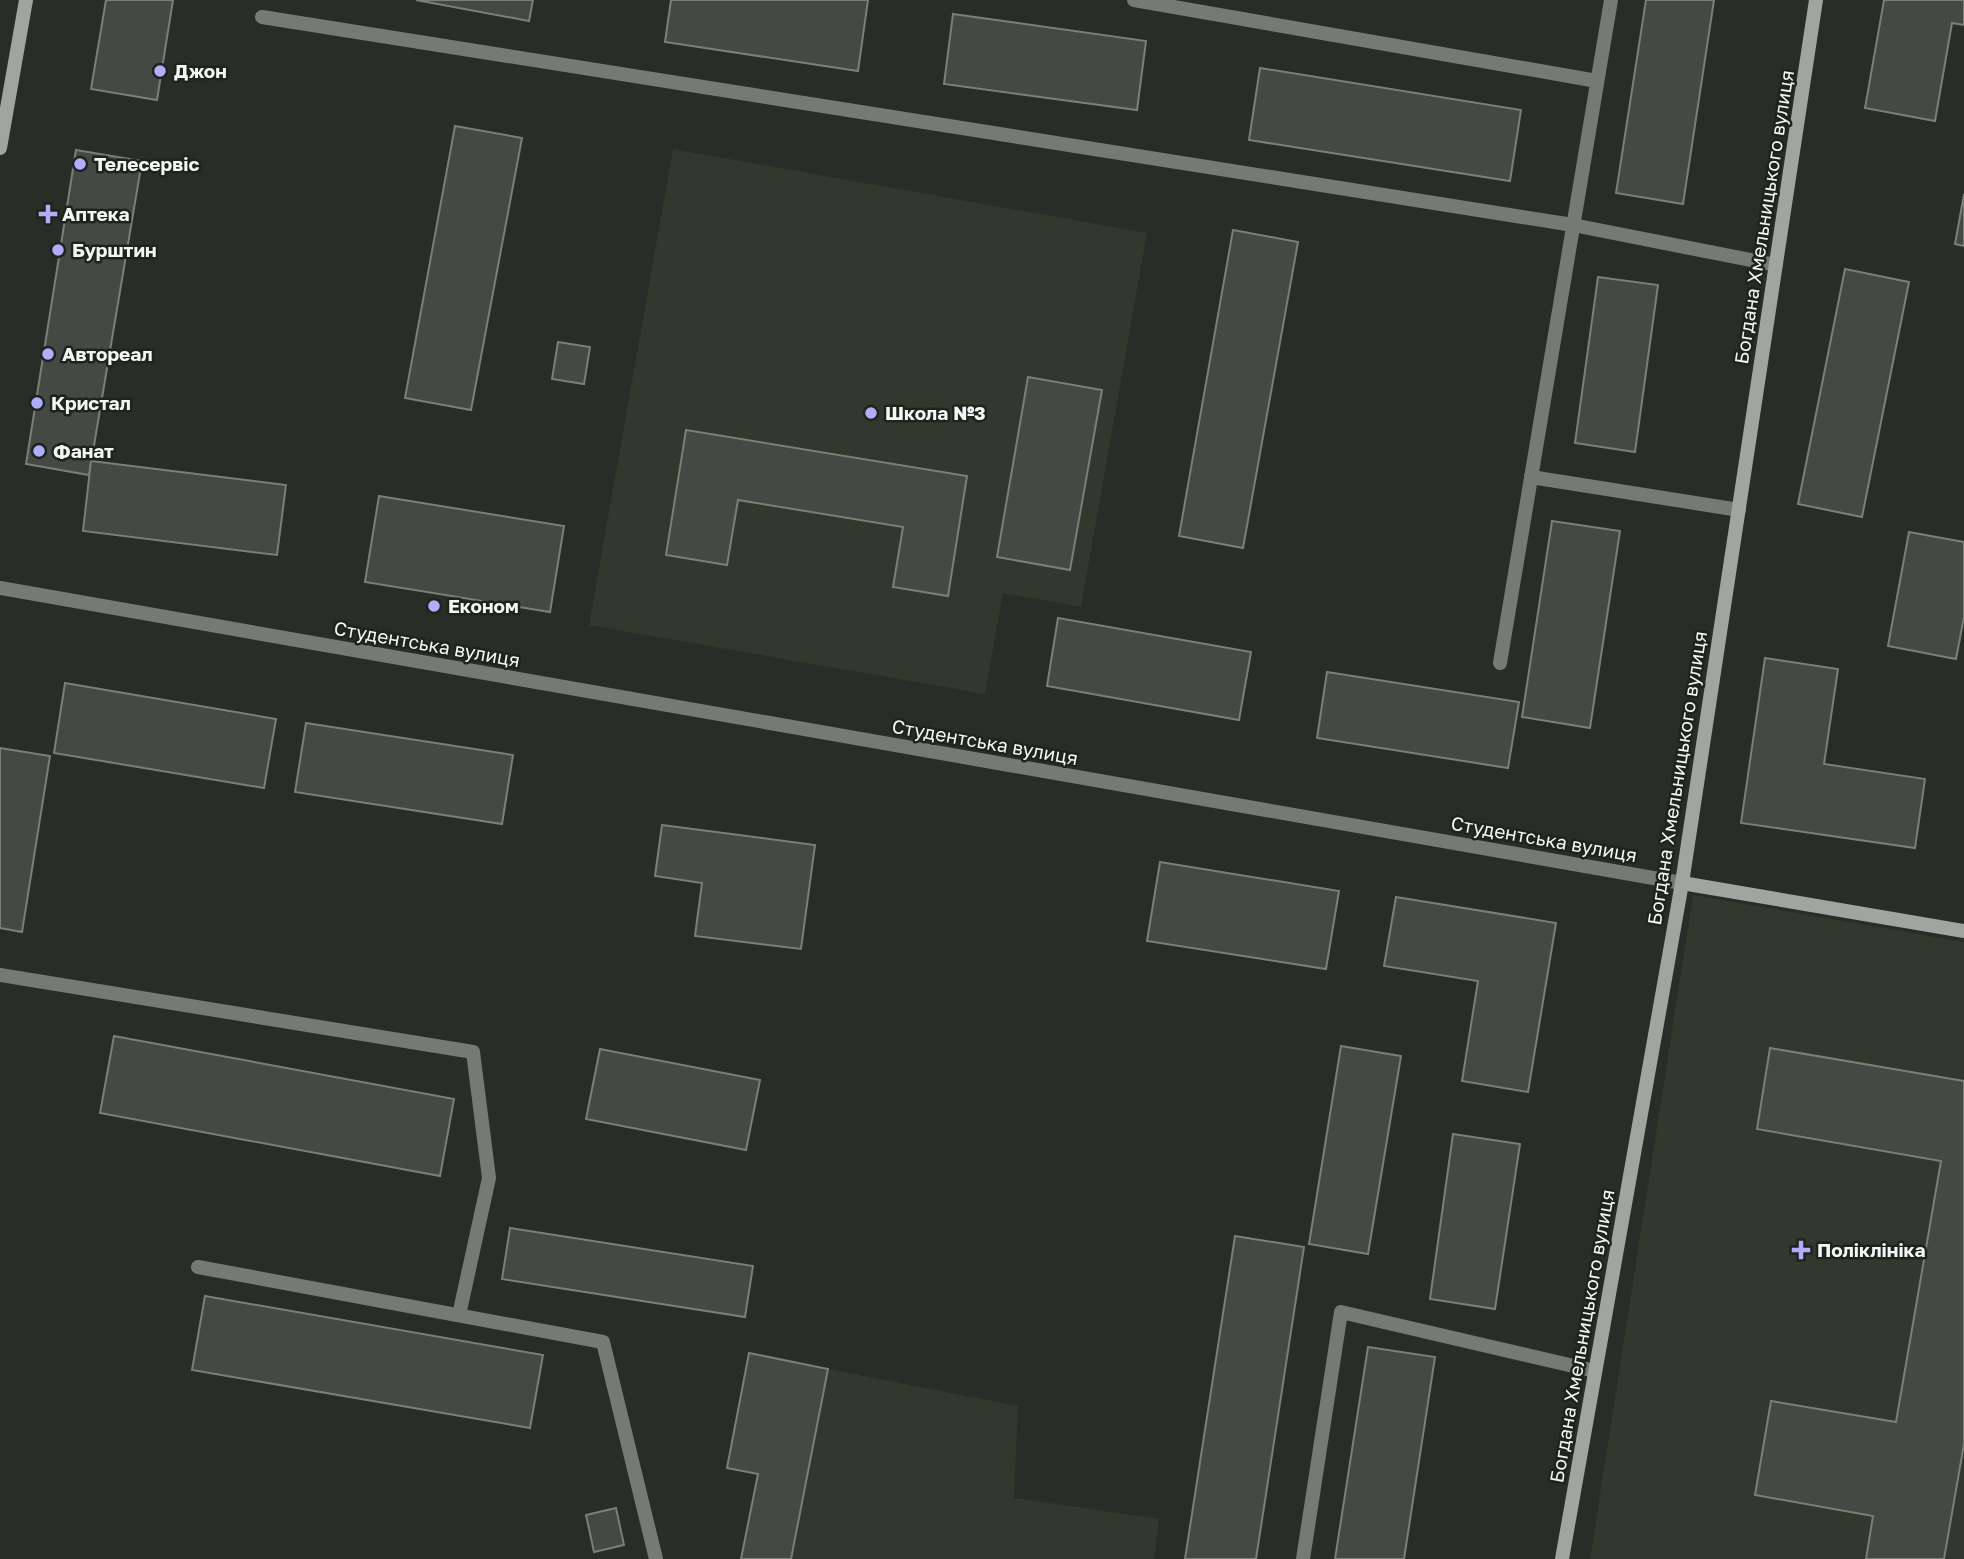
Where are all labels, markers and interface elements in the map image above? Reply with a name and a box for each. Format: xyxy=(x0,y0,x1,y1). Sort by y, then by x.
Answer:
place label: Джон xyxy=(174,59,227,82)
marker: Джон xyxy=(152,63,168,79)
street label: Богдана Хмельницького вулиця xyxy=(1729,68,1798,366)
place label: Телесервіс xyxy=(94,152,199,175)
marker: Телесервіс xyxy=(72,156,88,172)
place label: Аптека xyxy=(62,202,130,225)
marker: Аптека xyxy=(40,206,56,222)
place label: Бурштин xyxy=(72,238,157,261)
marker: Бурштин xyxy=(50,242,66,258)
place label: Автореал xyxy=(62,342,153,365)
marker: Автореал xyxy=(40,346,56,362)
place label: Кристал xyxy=(51,391,131,414)
marker: Кристал xyxy=(29,395,45,411)
place label: Школа №3 xyxy=(885,401,986,424)
marker: Школа №3 xyxy=(863,405,879,421)
place label: Фанат xyxy=(53,439,114,462)
marker: Фанат xyxy=(31,443,47,459)
place label: Економ xyxy=(448,594,519,617)
marker: Економ xyxy=(426,598,442,614)
street label: Студентська вулиця xyxy=(332,616,522,671)
street label: Богдана Хмельницького вулиця xyxy=(1642,629,1711,927)
street label: Студентська вулиця xyxy=(890,714,1080,769)
street label: Студентська вулиця xyxy=(1449,811,1639,866)
street label: Богдана Хмельницького вулиця xyxy=(1544,1187,1619,1484)
place label: Поліклініка xyxy=(1817,1238,1925,1261)
marker: Поліклініка xyxy=(1791,1240,1811,1260)

